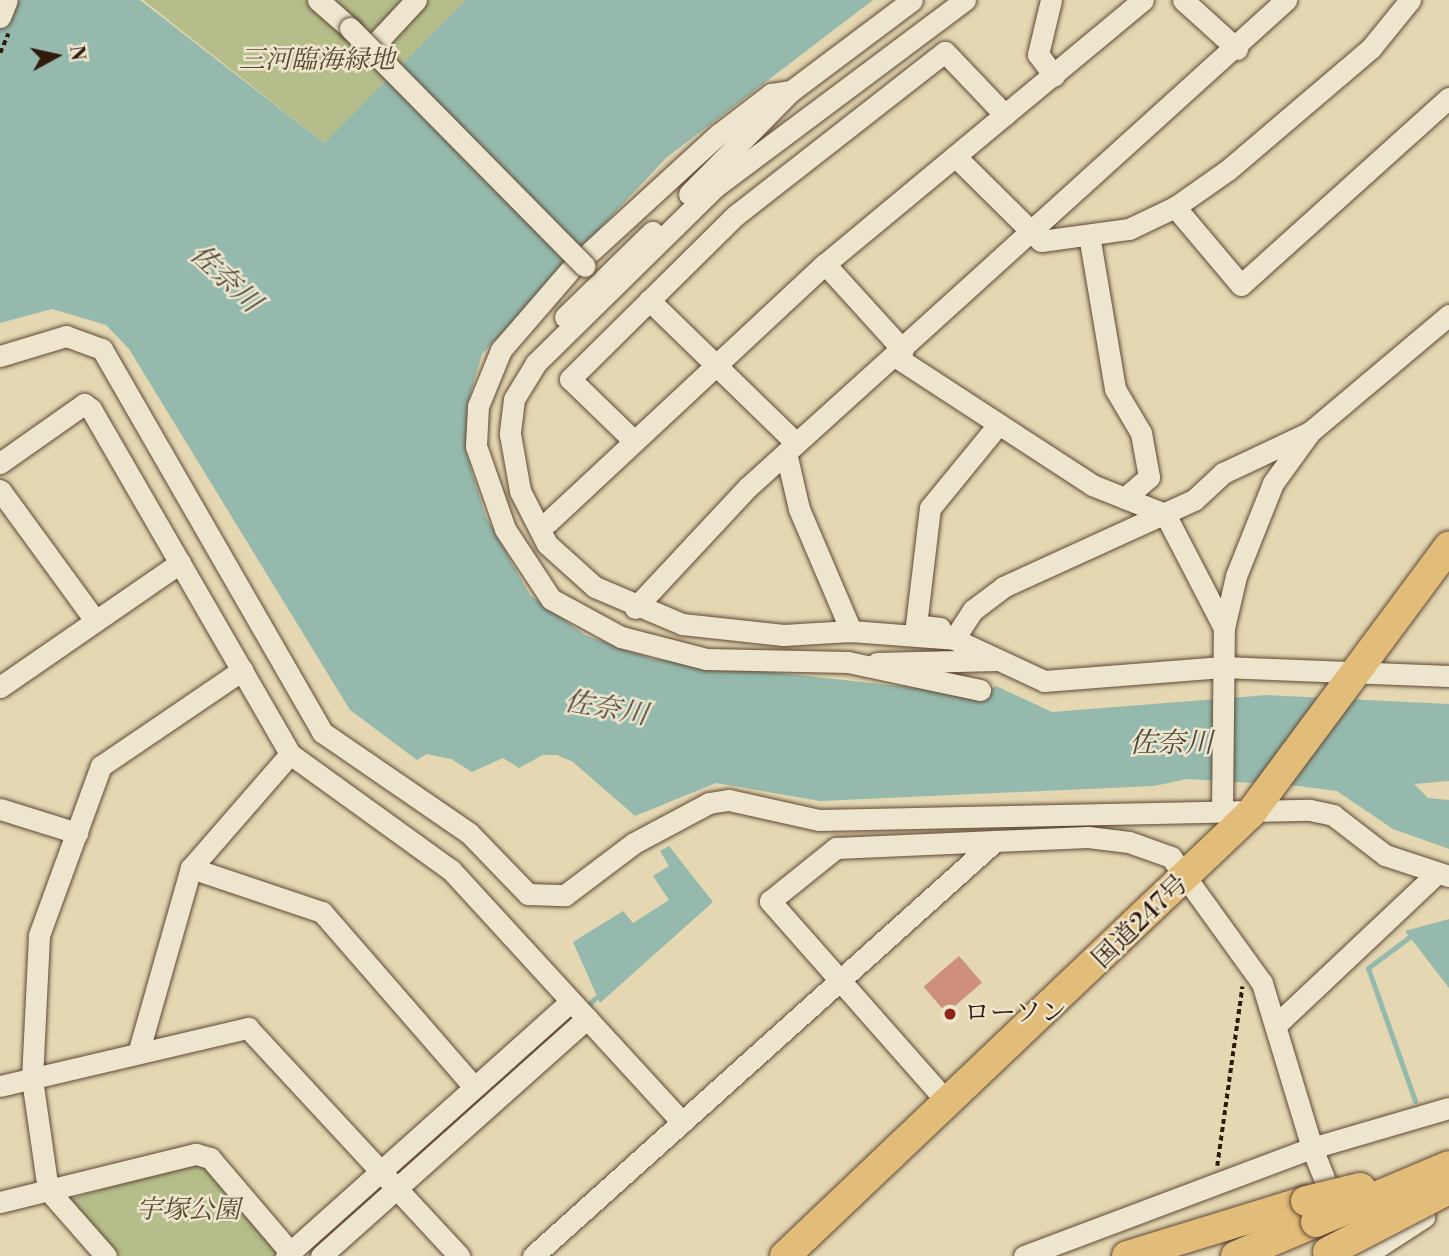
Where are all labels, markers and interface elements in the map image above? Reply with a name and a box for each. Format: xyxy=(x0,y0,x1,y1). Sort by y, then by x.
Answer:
north arrow xyxy=(21,21,91,91)
text: N xyxy=(64,44,90,62)
park label: 三河臨海緑地 xyxy=(239,45,395,77)
water label: 佐奈川 xyxy=(183,238,267,320)
water label: 佐奈川 xyxy=(562,685,650,733)
water label: 佐奈川 xyxy=(1129,727,1213,761)
street label: 国道247号 xyxy=(1087,869,1195,975)
place label: ローソン xyxy=(964,998,1068,1030)
marker: ローソン xyxy=(942,1006,958,1022)
park label: 宇塚公園 xyxy=(136,1195,240,1227)

